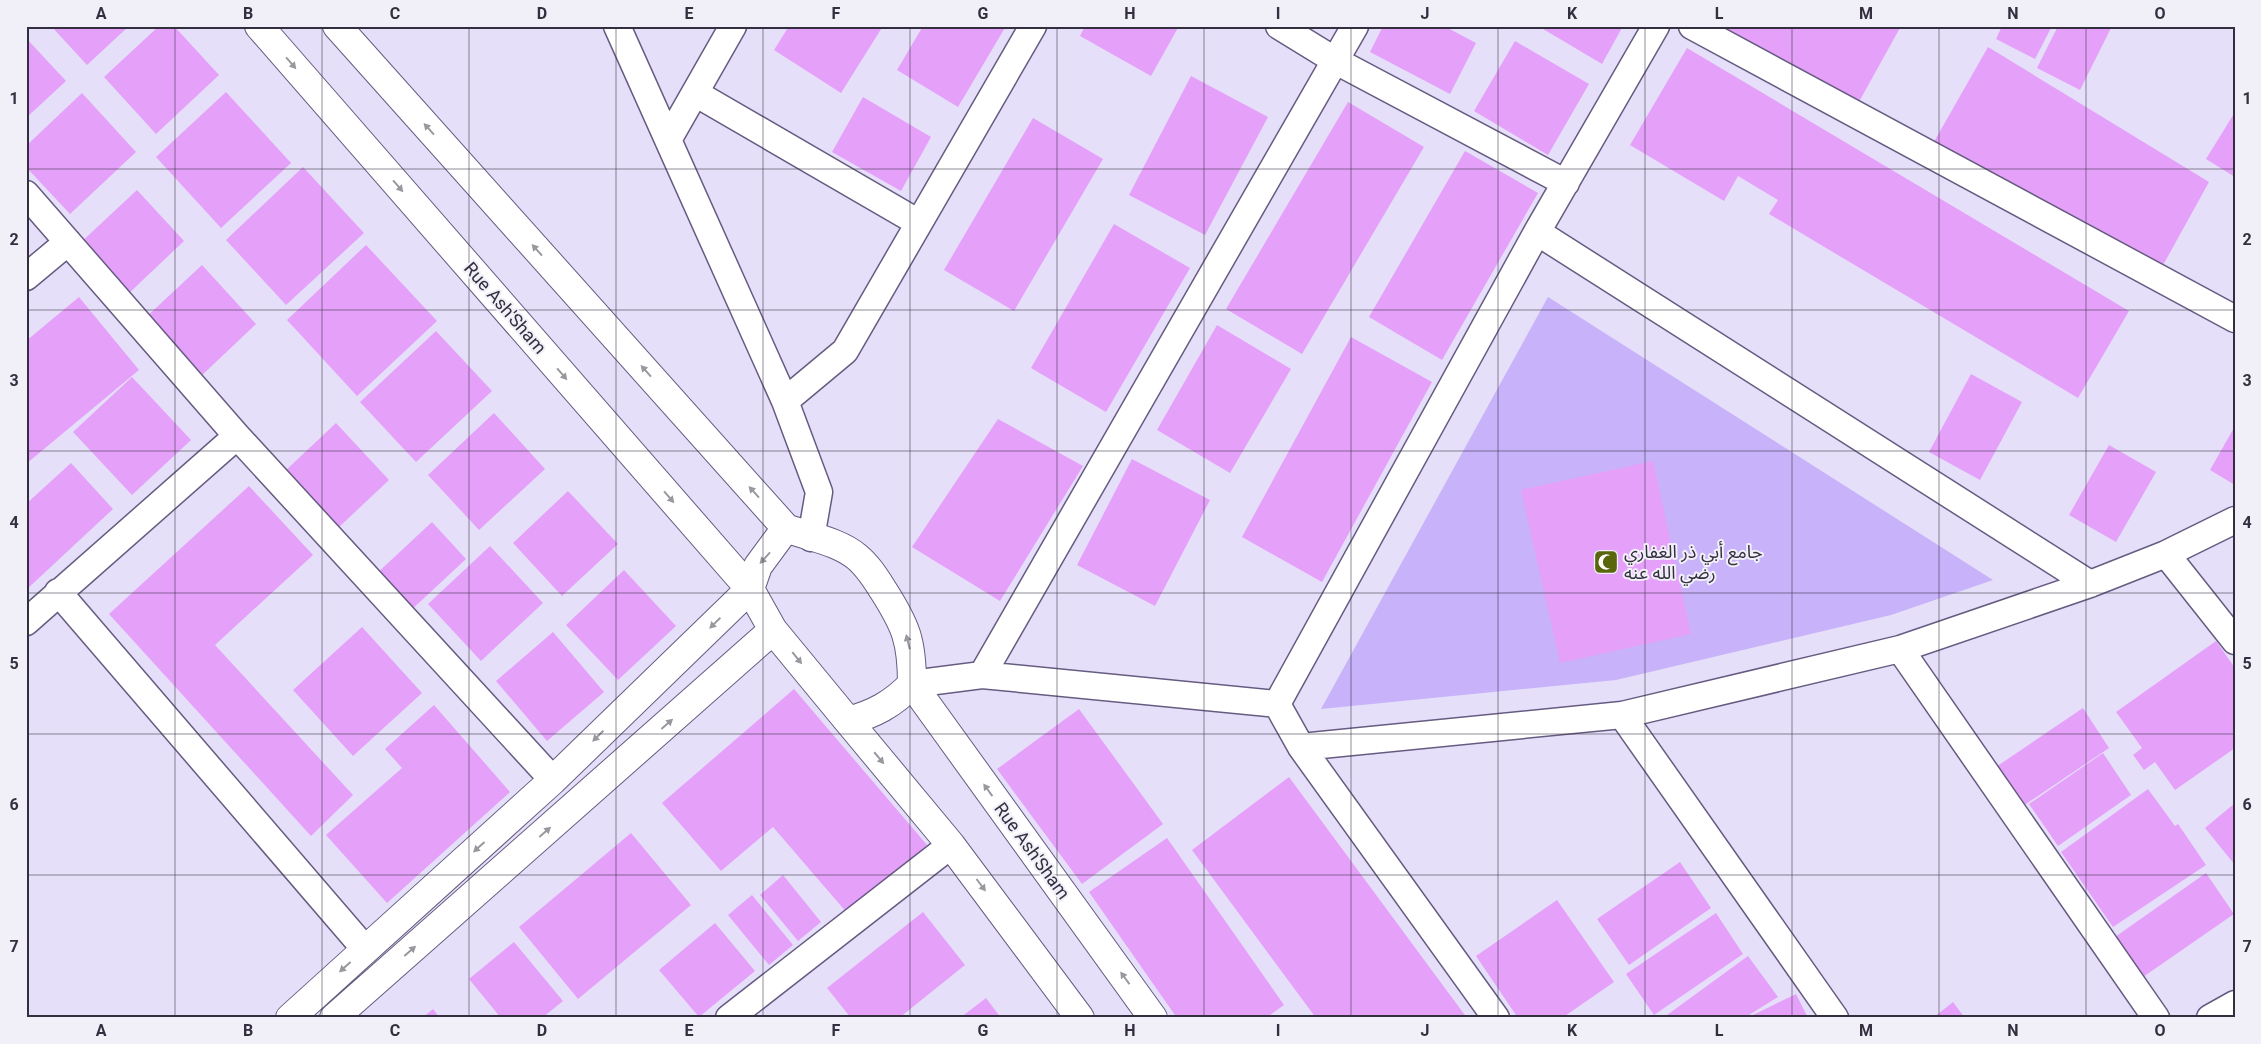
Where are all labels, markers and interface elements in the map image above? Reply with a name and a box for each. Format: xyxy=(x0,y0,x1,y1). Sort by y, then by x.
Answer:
text: A xyxy=(96,4,107,23)
text: B xyxy=(243,4,253,23)
text: C xyxy=(390,4,400,23)
text: D xyxy=(537,4,547,23)
text: E xyxy=(685,4,694,23)
text: F xyxy=(832,4,841,23)
text: G xyxy=(978,4,989,23)
text: H xyxy=(1124,4,1136,23)
text: I xyxy=(1276,4,1280,23)
text: J xyxy=(1421,4,1429,23)
text: K xyxy=(1567,4,1578,23)
text: L xyxy=(1715,4,1724,23)
text: M xyxy=(1859,4,1873,23)
text: N xyxy=(2007,4,2019,23)
text: O xyxy=(2154,4,2166,23)
one-way arrow xyxy=(286,56,297,69)
text: 1 xyxy=(9,89,19,108)
text: 1 xyxy=(2242,89,2252,108)
one-way arrow xyxy=(423,123,435,135)
one-way arrow xyxy=(392,179,404,191)
text: 2 xyxy=(9,230,19,249)
text: 2 xyxy=(2242,230,2252,249)
one-way arrow xyxy=(531,244,543,256)
street label: Rue Ash'Sham xyxy=(460,258,551,358)
one-way arrow xyxy=(640,364,651,377)
one-way arrow xyxy=(557,367,568,380)
text: 3 xyxy=(9,371,19,390)
text: 3 xyxy=(2242,371,2252,390)
one-way arrow xyxy=(748,486,760,498)
one-way arrow xyxy=(663,490,675,502)
text: 4 xyxy=(9,513,19,532)
text: 4 xyxy=(2242,513,2252,532)
place label: جامع أبي ذر الغفاري رضي الله عنه xyxy=(1624,541,1763,586)
mosque icon: جامع أبي ذر الغفاري رضي الله عنه xyxy=(1593,549,1619,575)
one-way arrow xyxy=(759,552,770,565)
one-way arrow xyxy=(709,617,721,629)
one-way arrow xyxy=(904,635,912,650)
one-way arrow xyxy=(791,652,802,665)
text: 5 xyxy=(9,654,19,673)
text: 5 xyxy=(2242,654,2252,673)
one-way arrow xyxy=(660,718,672,730)
one-way arrow xyxy=(592,730,604,742)
one-way arrow xyxy=(873,751,884,764)
one-way arrow xyxy=(983,784,994,797)
text: 6 xyxy=(9,795,19,814)
text: 6 xyxy=(2242,795,2252,814)
street label: Rue Ash'Sham xyxy=(990,798,1075,903)
one-way arrow xyxy=(538,826,551,837)
one-way arrow xyxy=(474,841,486,853)
one-way arrow xyxy=(975,878,986,891)
text: 7 xyxy=(9,937,19,956)
text: 7 xyxy=(2242,937,2252,956)
one-way arrow xyxy=(403,945,415,957)
one-way arrow xyxy=(340,961,352,973)
one-way arrow xyxy=(1120,971,1130,985)
text: A xyxy=(96,1021,107,1040)
text: B xyxy=(243,1021,253,1040)
text: C xyxy=(390,1021,400,1040)
text: D xyxy=(537,1021,547,1040)
text: E xyxy=(685,1021,694,1040)
text: F xyxy=(832,1021,841,1040)
text: G xyxy=(978,1021,989,1040)
text: H xyxy=(1124,1021,1136,1040)
text: I xyxy=(1276,1021,1280,1040)
text: J xyxy=(1421,1021,1429,1040)
text: K xyxy=(1567,1021,1578,1040)
text: L xyxy=(1715,1021,1724,1040)
text: M xyxy=(1859,1021,1873,1040)
text: N xyxy=(2007,1021,2019,1040)
text: O xyxy=(2154,1021,2166,1040)

